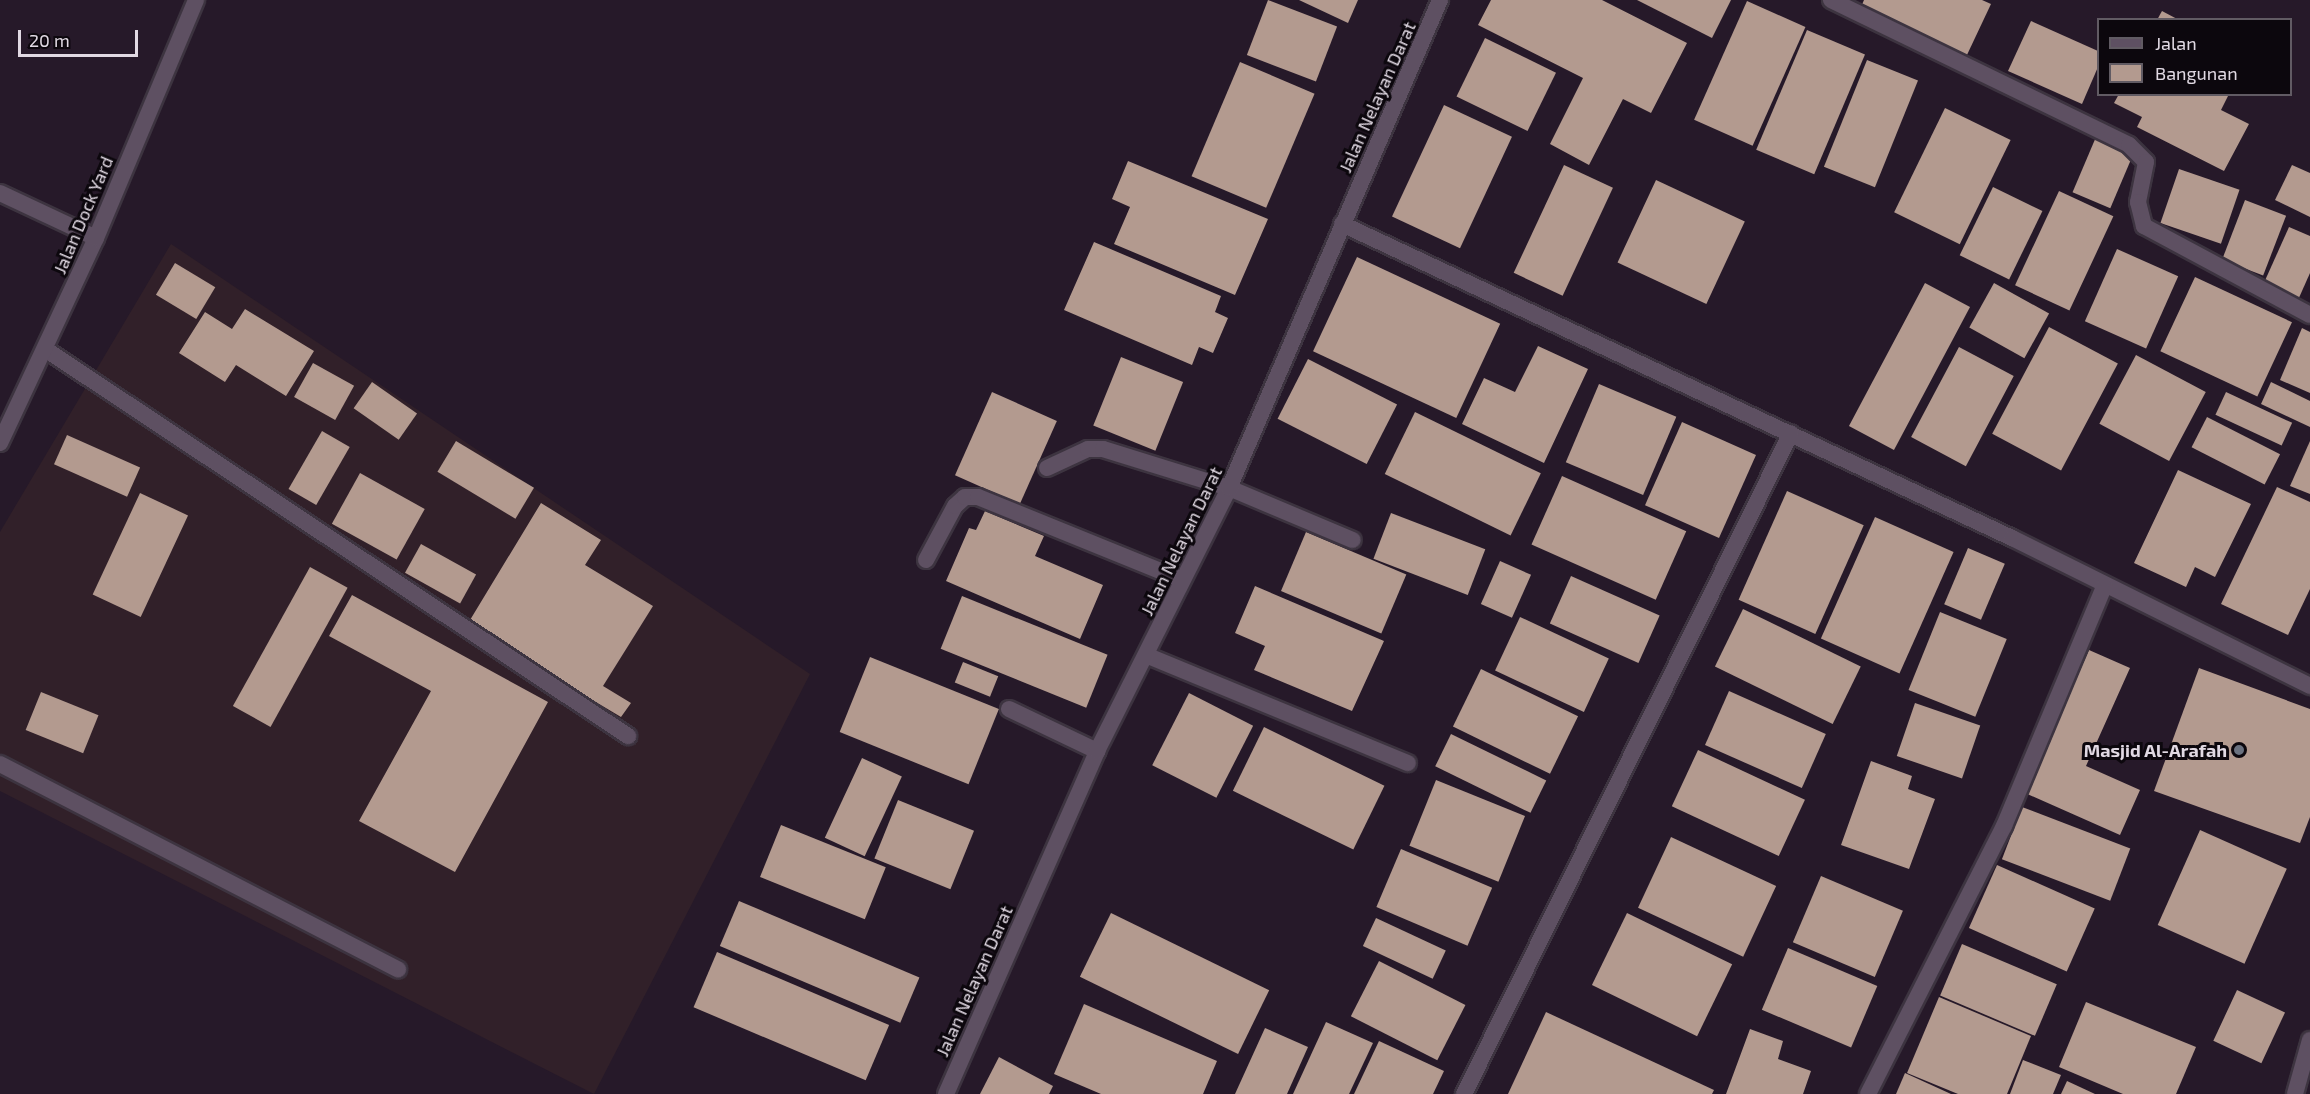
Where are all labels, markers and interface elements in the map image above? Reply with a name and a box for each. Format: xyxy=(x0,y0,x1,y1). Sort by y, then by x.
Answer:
scale bar xyxy=(21,18,141,56)
street label: Jalan Nelayan Darat xyxy=(1334,18,1420,176)
legend xyxy=(2097,18,2292,96)
text: 20 m xyxy=(29,29,70,51)
text: Jalan xyxy=(2155,32,2197,54)
text: Bangunan xyxy=(2155,62,2238,84)
street label: Jalan Dock Yard xyxy=(48,153,118,277)
street label: Jalan Nelayan Darat xyxy=(1136,463,1226,619)
place label: Masjid Al-Arafah xyxy=(2083,739,2227,761)
marker: Masjid Al-Arafah xyxy=(2232,743,2246,757)
street label: Jalan Nelayan Darat xyxy=(931,902,1017,1060)

